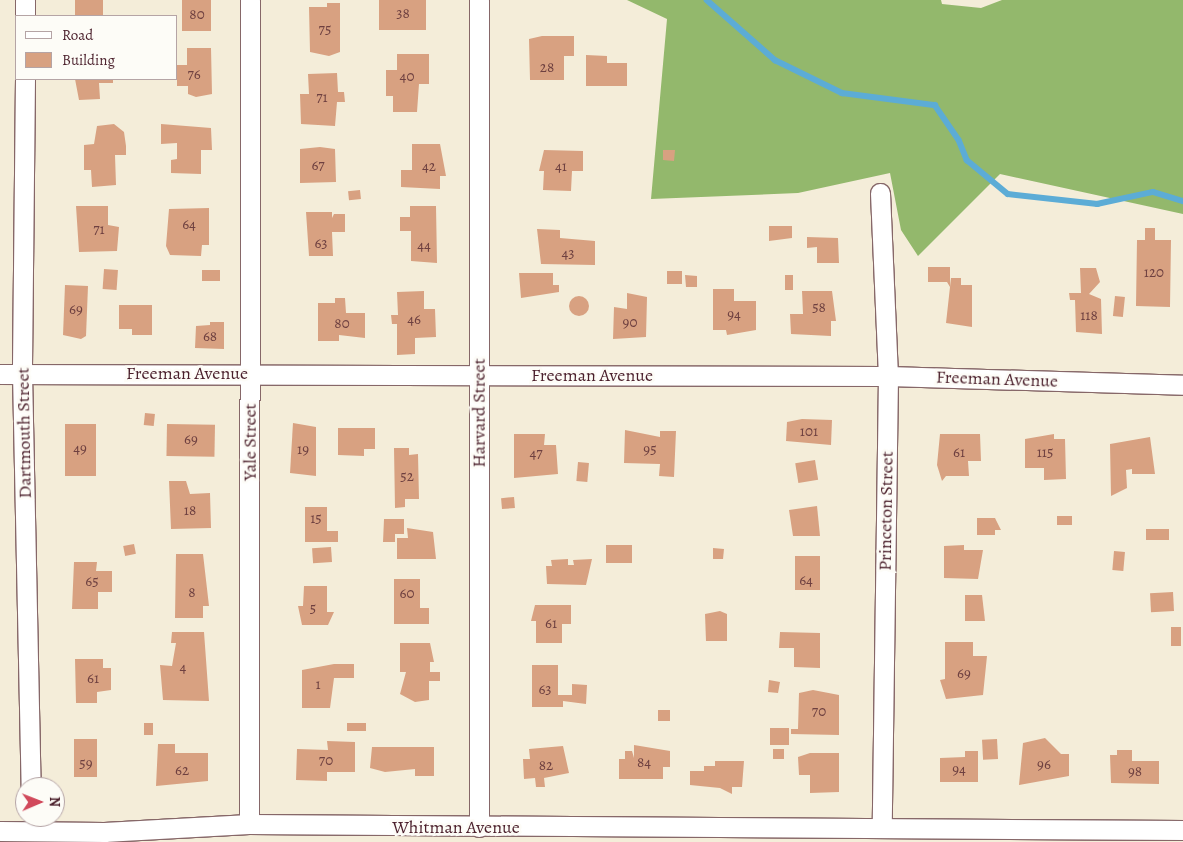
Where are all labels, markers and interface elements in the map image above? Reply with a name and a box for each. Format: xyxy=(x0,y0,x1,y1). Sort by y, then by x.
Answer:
house number: 38 xyxy=(396,5,410,23)
house number: 80 xyxy=(189,6,205,24)
legend xyxy=(15,15,178,80)
house number: 75 xyxy=(319,21,331,39)
text: Road xyxy=(62,25,93,45)
text: Building xyxy=(62,50,115,70)
house number: 28 xyxy=(540,59,554,77)
house number: 76 xyxy=(187,66,201,84)
house number: 40 xyxy=(400,68,414,86)
house number: 71 xyxy=(316,89,328,107)
house number: 67 xyxy=(311,157,325,175)
house number: 42 xyxy=(422,158,436,176)
house number: 41 xyxy=(555,158,567,176)
house number: 64 xyxy=(182,216,196,234)
house number: 71 xyxy=(93,221,105,239)
house number: 63 xyxy=(314,235,328,253)
house number: 44 xyxy=(417,237,431,255)
house number: 43 xyxy=(561,245,575,263)
house number: 120 xyxy=(1144,264,1164,282)
house number: 58 xyxy=(812,299,826,317)
house number: 69 xyxy=(69,301,83,319)
house number: 94 xyxy=(727,306,741,324)
house number: 118 xyxy=(1080,307,1098,325)
house number: 46 xyxy=(407,311,421,329)
house number: 90 xyxy=(623,314,637,332)
house number: 80 xyxy=(334,315,350,333)
house number: 68 xyxy=(203,328,217,346)
street label: Harvard Street xyxy=(468,358,490,468)
street label: Freeman Avenue xyxy=(126,362,248,384)
street label: Freeman Avenue xyxy=(531,364,653,386)
street label: Freeman Avenue xyxy=(936,366,1058,392)
street label: Dartmouth Street xyxy=(12,367,36,499)
street label: Yale Street xyxy=(239,403,261,481)
house number: 101 xyxy=(800,423,818,441)
house number: 69 xyxy=(184,431,198,449)
house number: 49 xyxy=(73,440,87,458)
house number: 19 xyxy=(297,441,309,459)
house number: 95 xyxy=(643,441,657,459)
house number: 61 xyxy=(953,444,965,462)
house number: 115 xyxy=(1037,444,1053,462)
house number: 47 xyxy=(529,445,543,463)
street label: Princeton Street xyxy=(874,451,898,571)
house number: 52 xyxy=(400,468,414,486)
house number: 18 xyxy=(184,502,196,520)
house number: 15 xyxy=(310,510,322,528)
house number: 64 xyxy=(799,572,813,590)
house number: 65 xyxy=(85,573,99,591)
house number: 8 xyxy=(188,584,196,602)
house number: 60 xyxy=(400,585,414,603)
house number: 5 xyxy=(310,600,316,618)
house number: 61 xyxy=(545,615,557,633)
house number: 4 xyxy=(180,659,186,677)
house number: 69 xyxy=(957,665,971,683)
house number: 61 xyxy=(87,670,99,688)
house number: 1 xyxy=(315,676,321,694)
house number: 63 xyxy=(538,681,552,699)
house number: 70 xyxy=(812,703,826,721)
house number: 70 xyxy=(319,752,333,770)
house number: 84 xyxy=(637,754,651,772)
house number: 59 xyxy=(79,755,93,773)
house number: 96 xyxy=(1037,756,1051,774)
house number: 82 xyxy=(539,757,553,775)
house number: 94 xyxy=(952,761,966,779)
house number: 62 xyxy=(175,762,189,780)
house number: 98 xyxy=(1128,763,1142,781)
north arrow xyxy=(15,777,65,827)
text: N xyxy=(45,796,64,807)
street label: Whitman Avenue xyxy=(392,816,520,838)

